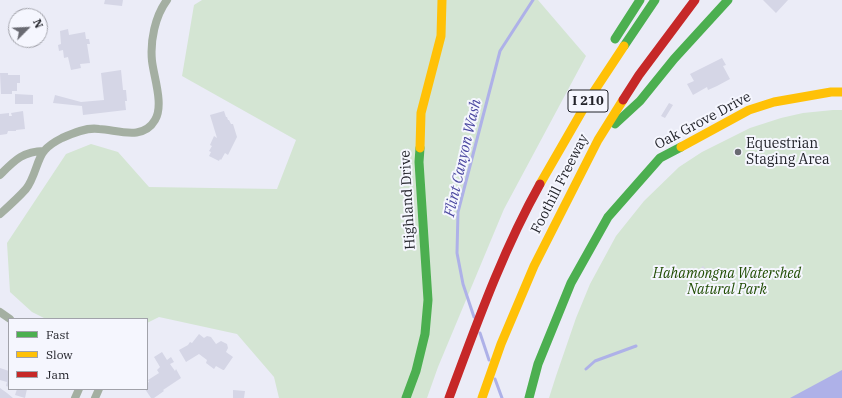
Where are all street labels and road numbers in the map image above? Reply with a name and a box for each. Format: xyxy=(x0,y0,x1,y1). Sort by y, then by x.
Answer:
street label: Oak Grove Drive xyxy=(652,89,754,153)
road number: I 210 xyxy=(568,90,608,112)
street label: Foothill Freeway xyxy=(528,132,592,236)
street label: Highland Drive xyxy=(397,150,419,250)

